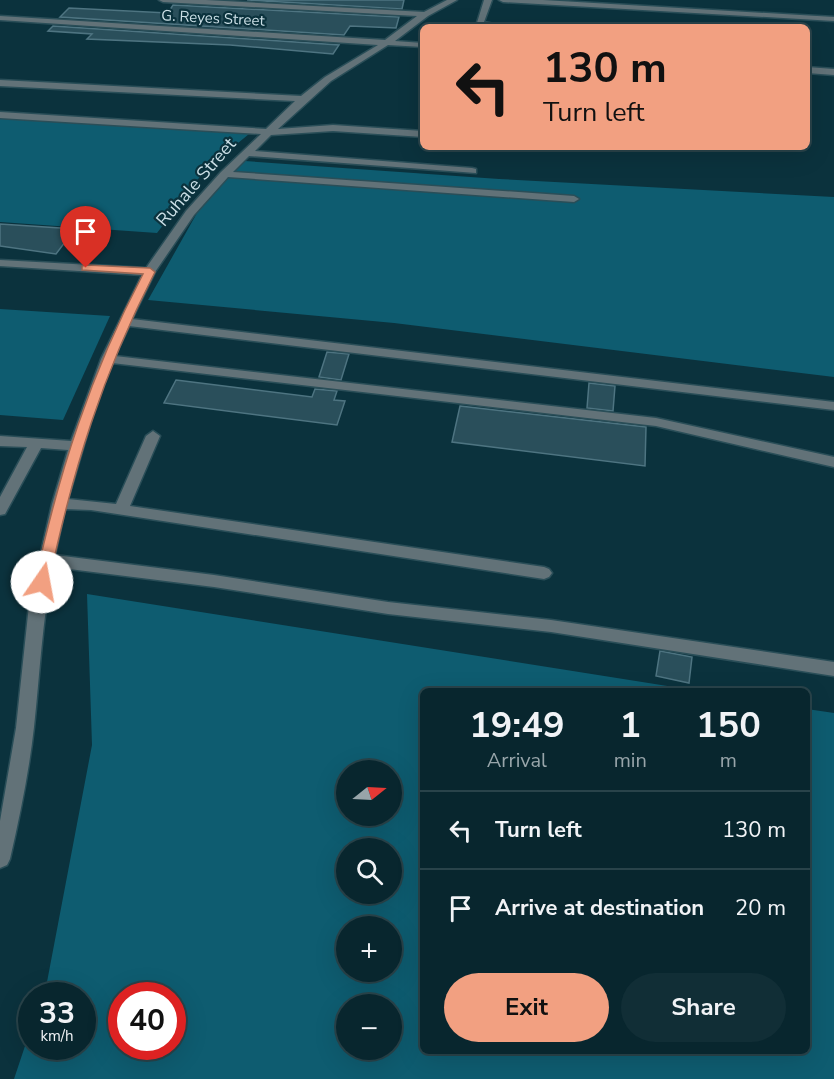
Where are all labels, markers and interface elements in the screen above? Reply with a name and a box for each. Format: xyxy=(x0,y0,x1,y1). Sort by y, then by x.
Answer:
street label: G. Reyes Street xyxy=(161,5,266,31)
text: 130 m xyxy=(543,40,667,97)
icon: left xyxy=(444,48,522,126)
text: Turn left xyxy=(543,94,644,131)
street label: Ruhale Street xyxy=(151,132,242,232)
pin xyxy=(60,206,111,268)
icon: arrive xyxy=(69,215,102,248)
position arrow xyxy=(10,550,74,614)
text: 19:49 xyxy=(469,701,565,750)
text: 1 xyxy=(619,701,641,750)
text: 150 xyxy=(696,701,761,750)
text: Arrival xyxy=(487,747,547,774)
text: min xyxy=(614,747,647,774)
text: m xyxy=(720,747,737,774)
north arrow xyxy=(336,760,402,826)
map controls xyxy=(336,760,402,1060)
icon: left xyxy=(444,814,477,847)
text: Turn left xyxy=(495,815,582,845)
text: 130 m xyxy=(722,815,786,845)
button: search xyxy=(336,838,402,904)
icon: arrive xyxy=(444,892,477,925)
text: Arrive at destination xyxy=(495,893,704,923)
text: 20 m xyxy=(735,893,786,923)
button: + xyxy=(336,916,402,982)
button: Exit xyxy=(444,973,609,1042)
button: Share xyxy=(621,973,786,1042)
speed limit sign: 40 xyxy=(108,982,186,1060)
text: 33 xyxy=(39,993,75,1034)
button: − xyxy=(336,994,402,1060)
text: km/h xyxy=(40,1026,74,1046)

